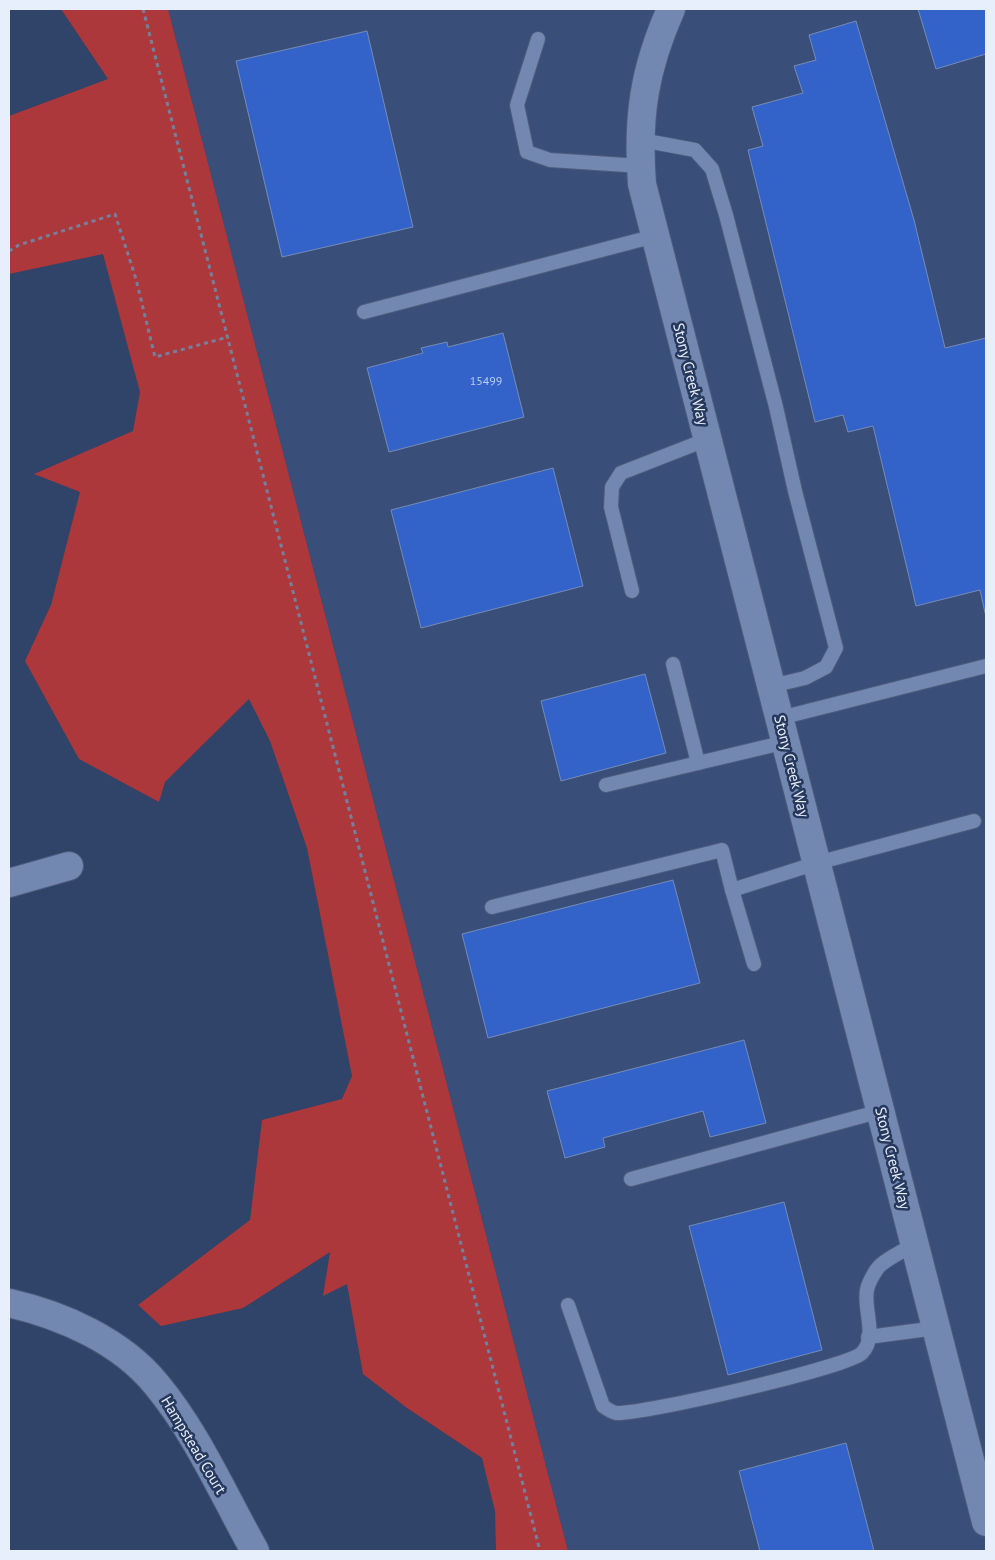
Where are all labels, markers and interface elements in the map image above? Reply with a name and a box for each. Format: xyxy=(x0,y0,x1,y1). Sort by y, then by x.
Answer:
street label: Stony Creek Way xyxy=(669,321,713,427)
house number: 15499 xyxy=(470,373,502,388)
street label: Stony Creek Way xyxy=(770,713,814,819)
street label: Stony Creek Way xyxy=(871,1105,915,1211)
street label: Hampstead Court xyxy=(157,1393,231,1497)

